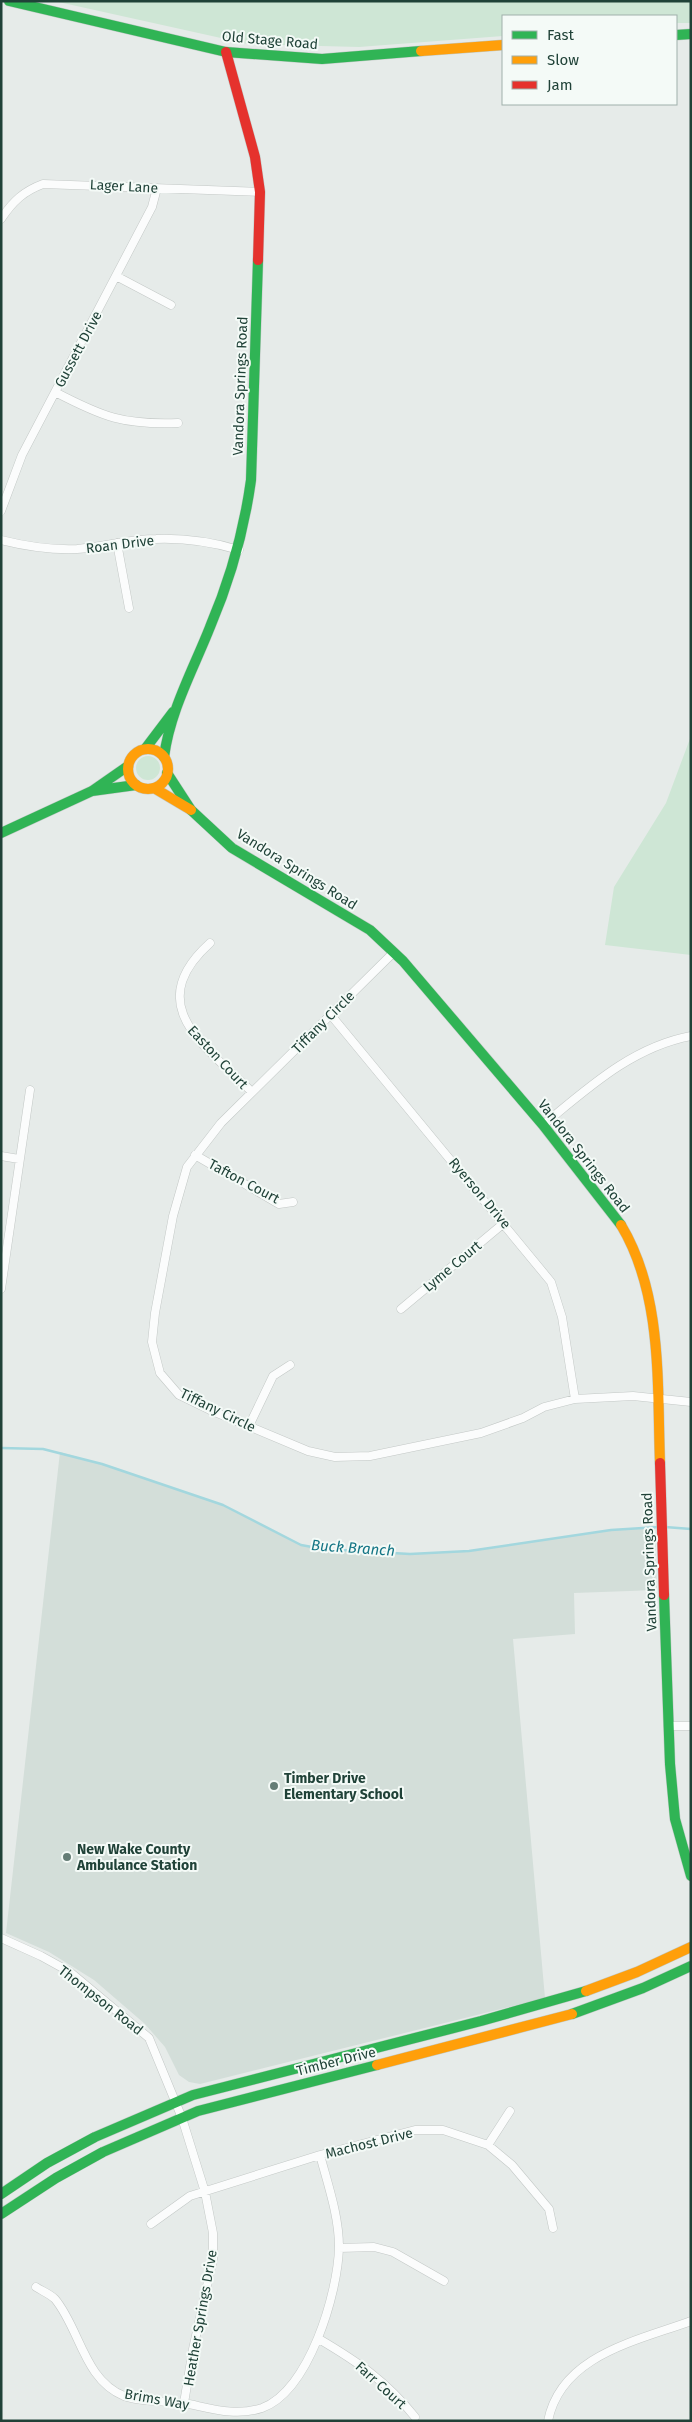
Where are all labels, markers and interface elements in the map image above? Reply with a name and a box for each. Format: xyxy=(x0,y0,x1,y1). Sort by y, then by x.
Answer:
legend xyxy=(502,15,677,105)
text: Fast xyxy=(547,26,574,44)
street label: Old Stage Road xyxy=(221,28,319,53)
text: Slow xyxy=(547,51,579,69)
text: Jam xyxy=(547,76,573,94)
street label: Lager Lane xyxy=(89,176,159,197)
street label: Gussett Drive xyxy=(51,308,106,390)
street label: Vandora Springs Road xyxy=(230,316,251,456)
street label: Roan Drive xyxy=(85,532,155,557)
street label: Vandora Springs Road xyxy=(233,825,360,913)
street label: Tiffany Circle xyxy=(288,987,358,1057)
street label: Easton Court xyxy=(184,1022,252,1093)
street label: Vandora Springs Road xyxy=(534,1096,633,1216)
street label: Ryerson Drive xyxy=(445,1154,514,1232)
street label: Tafton Court xyxy=(205,1156,283,1208)
street label: Lyme Court xyxy=(420,1237,486,1296)
street label: Tiffany Circle xyxy=(177,1385,258,1436)
street label: Vandora Springs Road xyxy=(639,1492,660,1632)
water label: Buck Branch xyxy=(310,1536,396,1560)
place label: Timber Drive Elementary School xyxy=(284,1770,404,1803)
marker: Timber Drive Elementary School xyxy=(268,1780,280,1792)
place label: New Wake County Ambulance Station xyxy=(76,1841,197,1874)
marker: New Wake County Ambulance Station xyxy=(61,1851,73,1863)
street label: Thompson Road xyxy=(55,1962,146,2039)
street label: Timber Drive xyxy=(295,2043,378,2080)
street label: Machost Drive xyxy=(324,2124,415,2163)
street label: Heather Springs Drive xyxy=(180,2248,221,2388)
street label: Farr Court xyxy=(352,2358,410,2413)
street label: Brims Way xyxy=(123,2385,191,2414)

